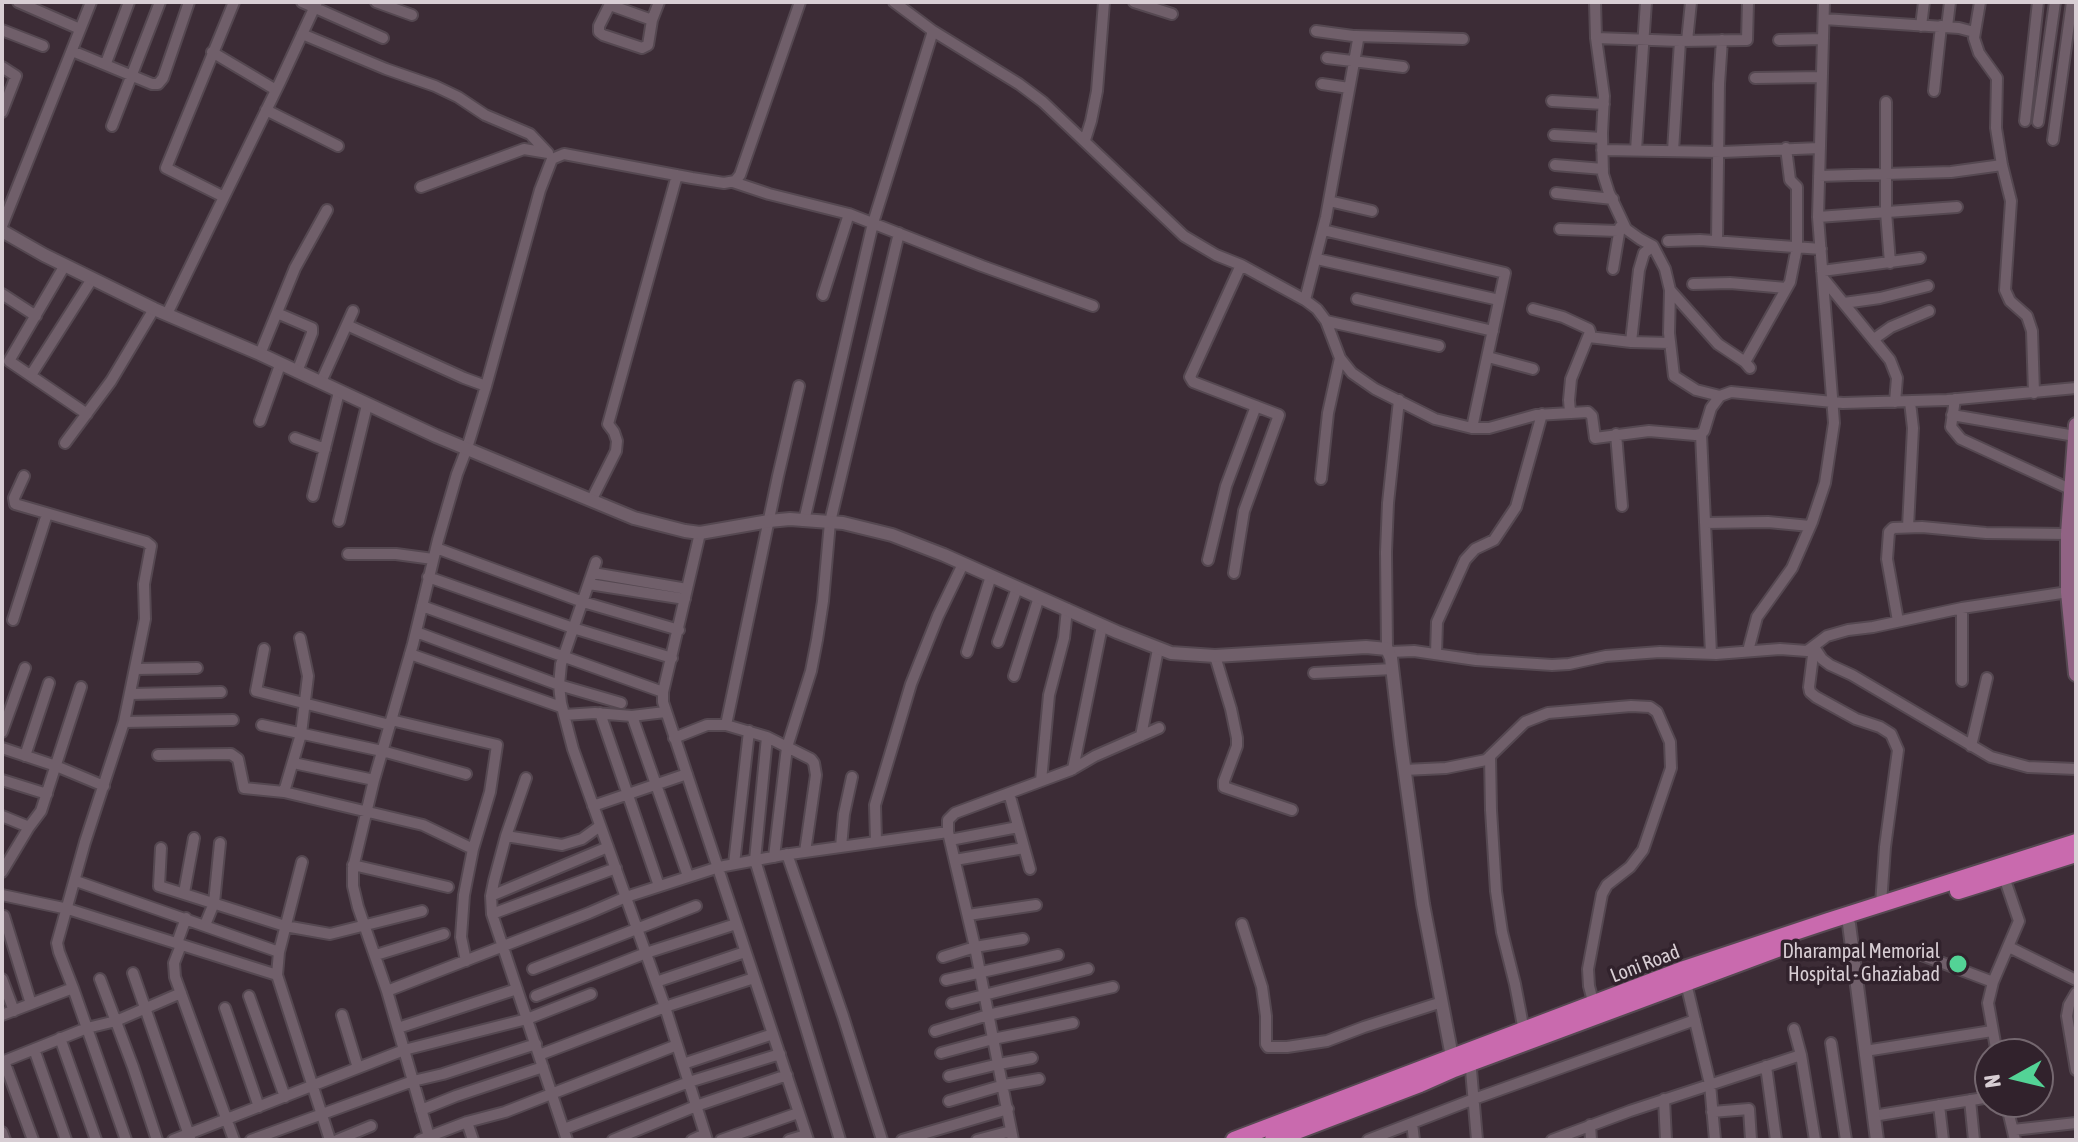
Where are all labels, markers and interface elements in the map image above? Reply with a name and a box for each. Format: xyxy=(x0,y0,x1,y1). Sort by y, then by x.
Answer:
street label: Loni Road xyxy=(1607,940,1683,988)
place label: Dharampal Memorial Hospital - Ghaziabad xyxy=(1782,940,1940,987)
marker: Dharampal Memorial Hospital - Ghaziabad xyxy=(1947,953,1969,975)
north arrow xyxy=(1974,1038,2054,1118)
text: N xyxy=(1978,1073,2006,1089)

